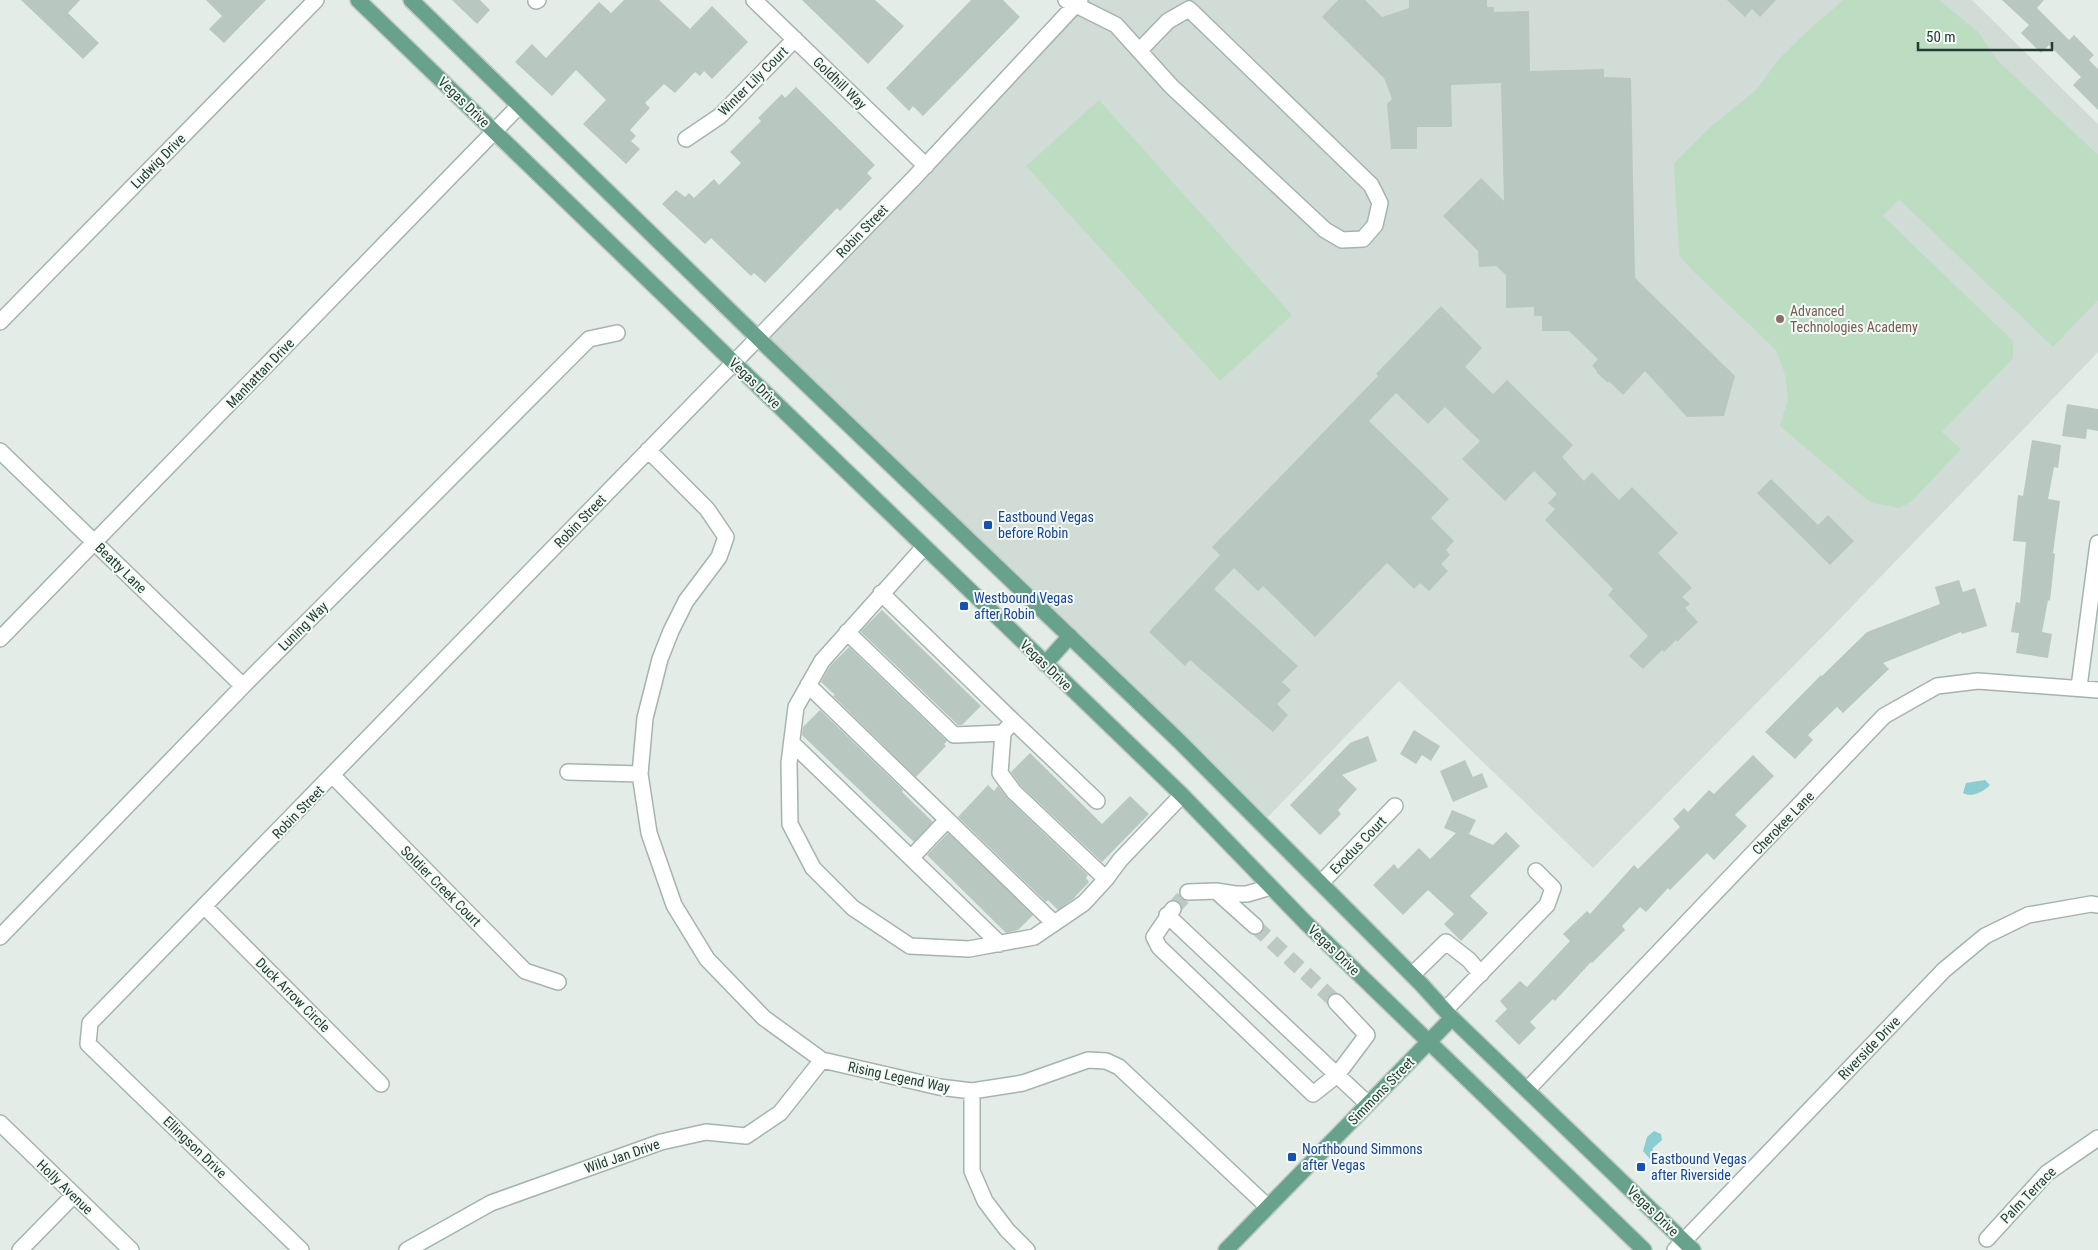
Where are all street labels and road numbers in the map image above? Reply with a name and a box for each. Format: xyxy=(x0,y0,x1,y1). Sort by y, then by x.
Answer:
street label: Winter Lily Court xyxy=(715,43,791,119)
street label: Goldhill Way xyxy=(810,54,870,112)
street label: Vegas Drive xyxy=(435,74,493,131)
street label: Ludwig Drive xyxy=(127,130,189,192)
street label: Robin Street xyxy=(833,201,891,261)
street label: Manhattan Drive xyxy=(223,335,297,411)
street label: Vegas Drive xyxy=(726,355,784,412)
street label: Robin Street xyxy=(551,491,609,551)
street label: Beatty Lane xyxy=(92,540,150,597)
street label: Luning Way xyxy=(275,598,331,654)
street label: Vegas Drive xyxy=(1017,637,1075,694)
street label: Robin Street xyxy=(269,782,327,842)
street label: Cherokee Lane xyxy=(1749,788,1817,858)
street label: Exodus Court xyxy=(1327,813,1389,877)
street label: Soldier Creek Court xyxy=(398,843,484,929)
street label: Vegas Drive xyxy=(1305,922,1363,979)
street label: Duck Arrow Circle xyxy=(253,955,334,1036)
street label: Riverside Drive xyxy=(1835,1013,1903,1083)
street label: Simmons Street xyxy=(1345,1054,1417,1128)
street label: Rising Legend Way xyxy=(847,1058,952,1096)
street label: Ellingson Drive xyxy=(160,1113,230,1181)
street label: Wild Jan Drive xyxy=(582,1135,662,1176)
street label: Holly Avenue xyxy=(34,1156,97,1218)
street label: Palm Terrace xyxy=(1997,1163,2059,1227)
street label: Vegas Drive xyxy=(1624,1183,1682,1240)

